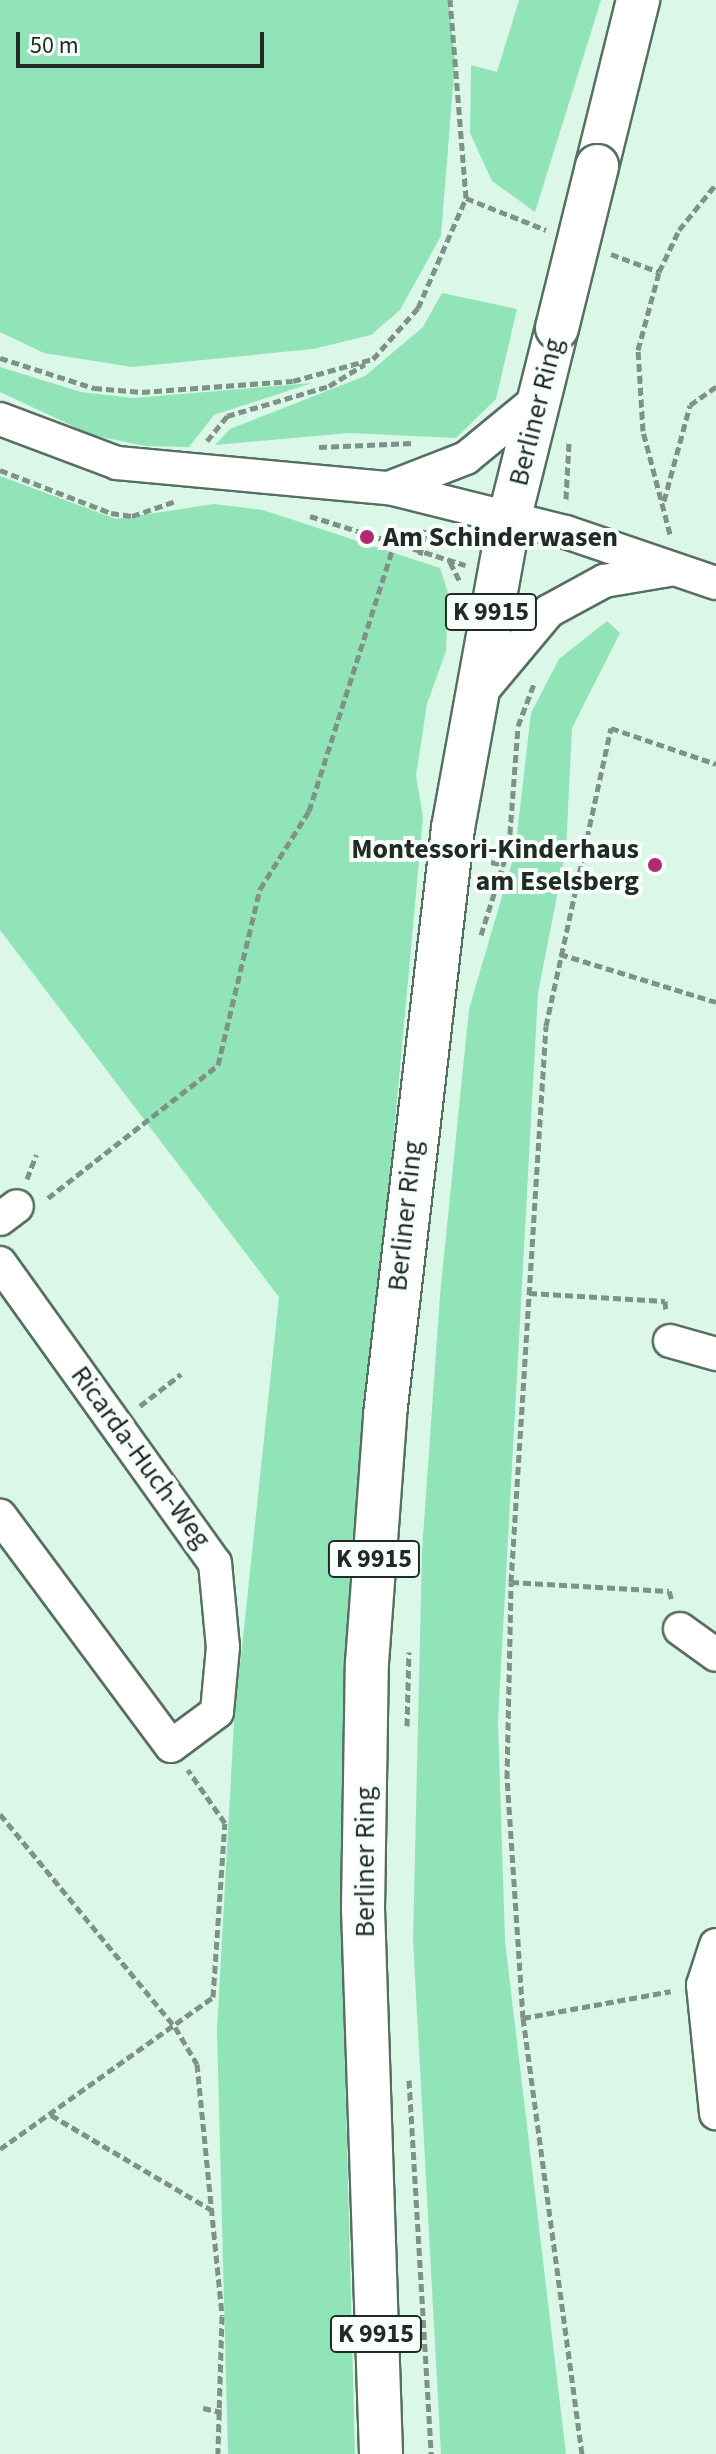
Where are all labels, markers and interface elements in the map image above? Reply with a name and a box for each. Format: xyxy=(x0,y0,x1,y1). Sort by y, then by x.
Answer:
scale bar xyxy=(20,16,268,66)
text: 50 m xyxy=(30,28,79,63)
street label: Berliner Ring xyxy=(501,335,571,489)
place label: Am Schinderwasen xyxy=(383,520,618,554)
marker: Am Schinderwasen xyxy=(358,528,376,546)
road number: K 9915 xyxy=(443,590,539,634)
place label: Montessori-Kinderhaus am Eselsberg xyxy=(351,832,639,898)
marker: Montessori-Kinderhaus am Eselsberg xyxy=(646,856,664,874)
street label: Berliner Ring xyxy=(380,1139,430,1293)
street label: Ricarda-Huch-Weg xyxy=(64,1359,218,1555)
road number: K 9915 xyxy=(326,1537,422,1581)
street label: Berliner Ring xyxy=(348,1787,382,1937)
road number: K 9915 xyxy=(328,2312,424,2356)

